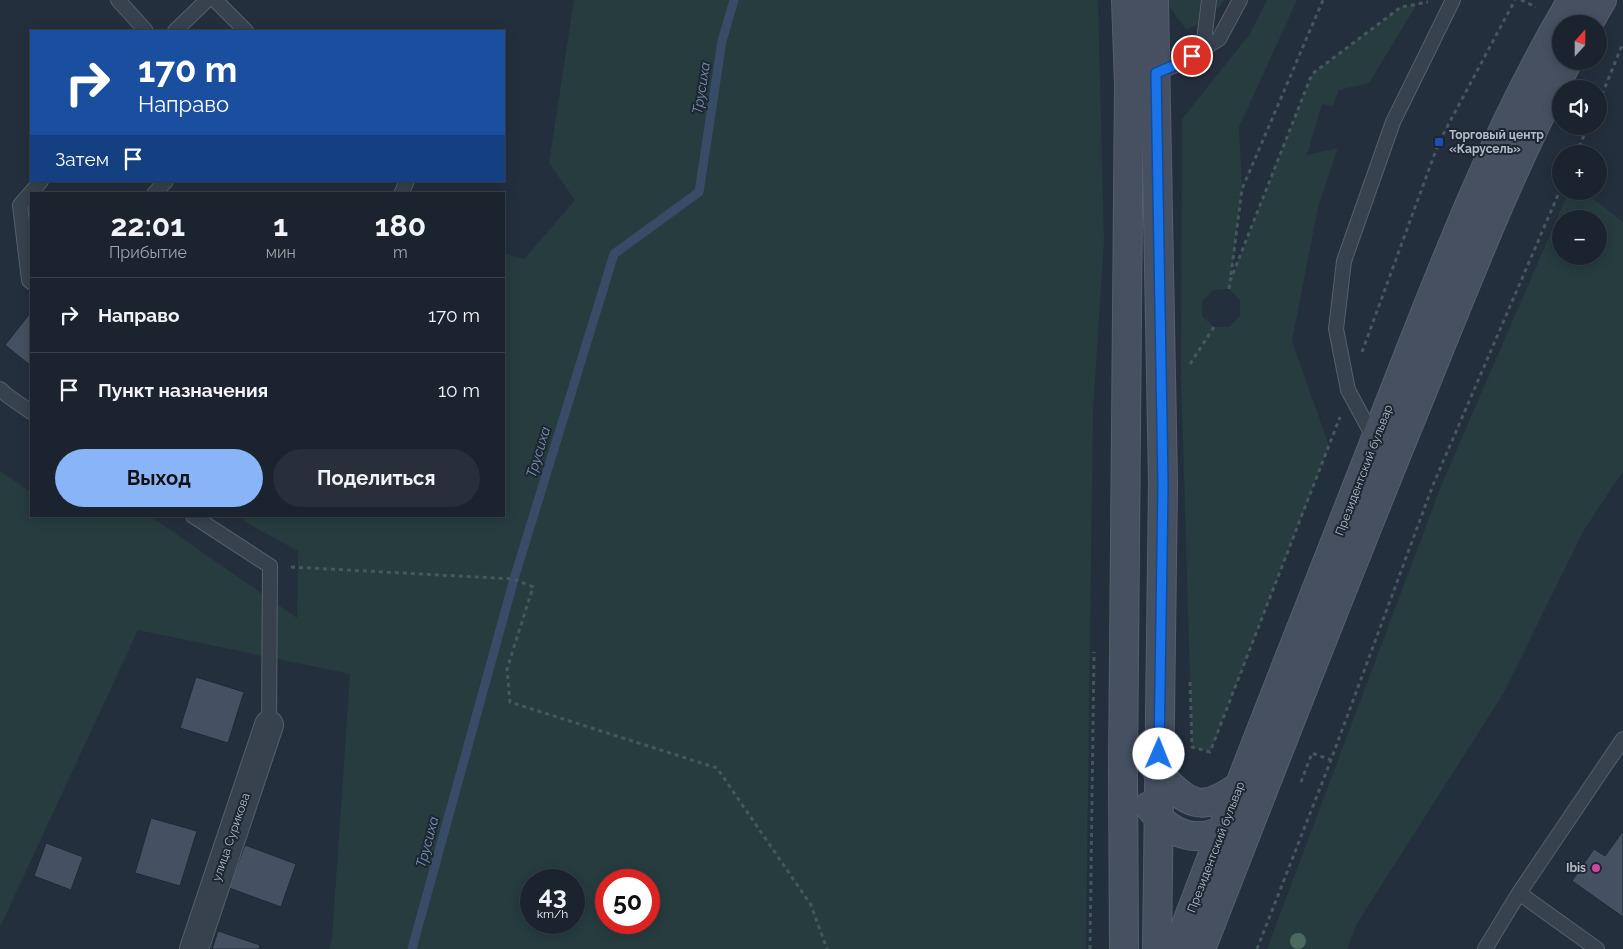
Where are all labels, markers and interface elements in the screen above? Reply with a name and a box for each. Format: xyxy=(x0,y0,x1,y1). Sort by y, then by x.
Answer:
north arrow xyxy=(1552,15,1608,70)
map controls xyxy=(1552,15,1607,265)
pin xyxy=(1171,35,1213,77)
icon: arrive xyxy=(1178,42,1206,70)
text: 170 m xyxy=(138,49,237,90)
icon: right xyxy=(55,50,120,115)
water label: Трусиха xyxy=(689,61,713,115)
button: sound xyxy=(1552,80,1607,135)
text: Направо xyxy=(138,91,229,117)
place label: Торговый центр «Карусель» xyxy=(1449,128,1544,156)
marker: Торговый центр «Карусель» xyxy=(1433,136,1445,148)
icon: arrive xyxy=(119,145,147,173)
button: + xyxy=(1552,145,1607,200)
text: Затем xyxy=(55,148,109,170)
text: 22:01 xyxy=(111,208,185,243)
text: 1 xyxy=(273,208,288,243)
text: 180 xyxy=(375,208,426,243)
button: − xyxy=(1552,210,1607,265)
text: Прибытие xyxy=(109,243,187,262)
text: мин xyxy=(266,243,296,262)
text: m xyxy=(393,243,408,262)
icon: right xyxy=(55,301,83,329)
text: Направо xyxy=(98,304,179,326)
text: 170 m xyxy=(428,304,480,326)
icon: arrive xyxy=(55,376,83,404)
text: Пункт назначения xyxy=(98,379,268,401)
text: 10 m xyxy=(438,379,480,401)
street label: Президентский бульвар xyxy=(1333,403,1395,537)
water label: Трусиха xyxy=(523,425,553,479)
button: Выход xyxy=(55,449,263,507)
button: Поделиться xyxy=(273,449,480,507)
position arrow xyxy=(1132,727,1184,779)
street label: Президентский бульвар xyxy=(1185,780,1247,914)
street label: улица Сурикова xyxy=(209,791,253,883)
water label: Трусиха xyxy=(412,815,442,869)
place label: Ibis xyxy=(1566,861,1586,875)
marker: Ibis xyxy=(1590,862,1602,874)
speed limit sign: 50 xyxy=(595,869,660,934)
text: 43 xyxy=(538,880,567,910)
text: km/h xyxy=(537,907,568,921)

